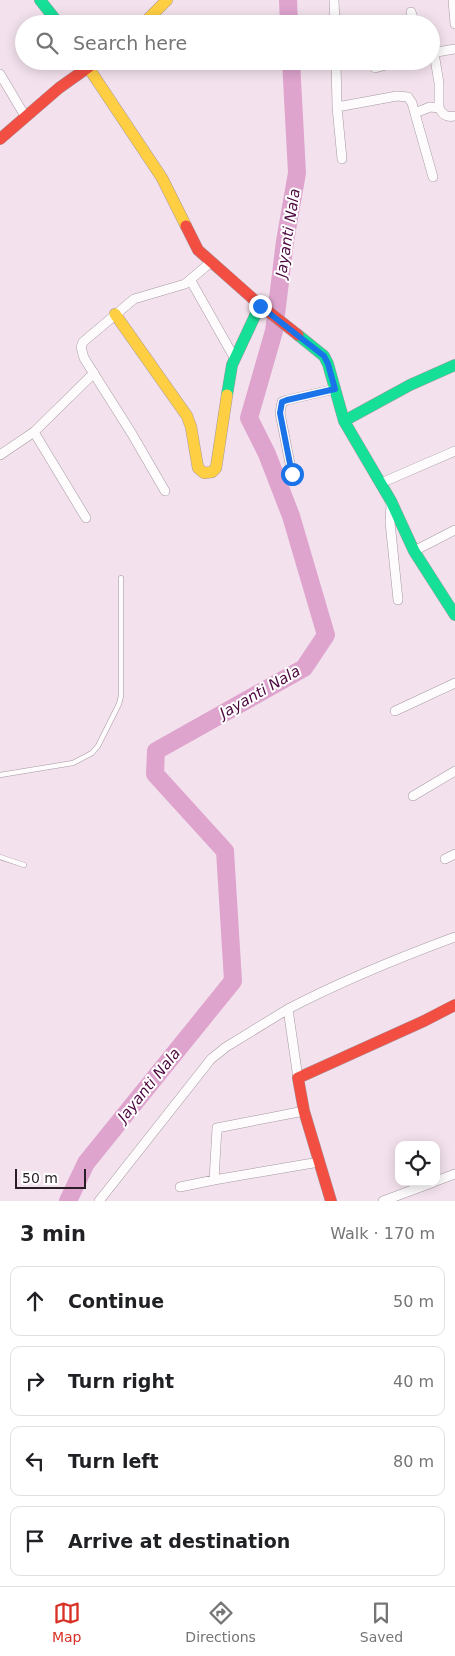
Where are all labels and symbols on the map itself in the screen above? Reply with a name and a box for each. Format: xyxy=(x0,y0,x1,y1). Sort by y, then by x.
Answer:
water label: Jayanti Nala xyxy=(272,187,304,282)
route end xyxy=(249,295,272,318)
route start xyxy=(281,463,304,486)
water label: Jayanti Nala xyxy=(214,662,303,724)
water label: Jayanti Nala xyxy=(112,1044,184,1128)
scale bar xyxy=(15,1166,86,1189)

